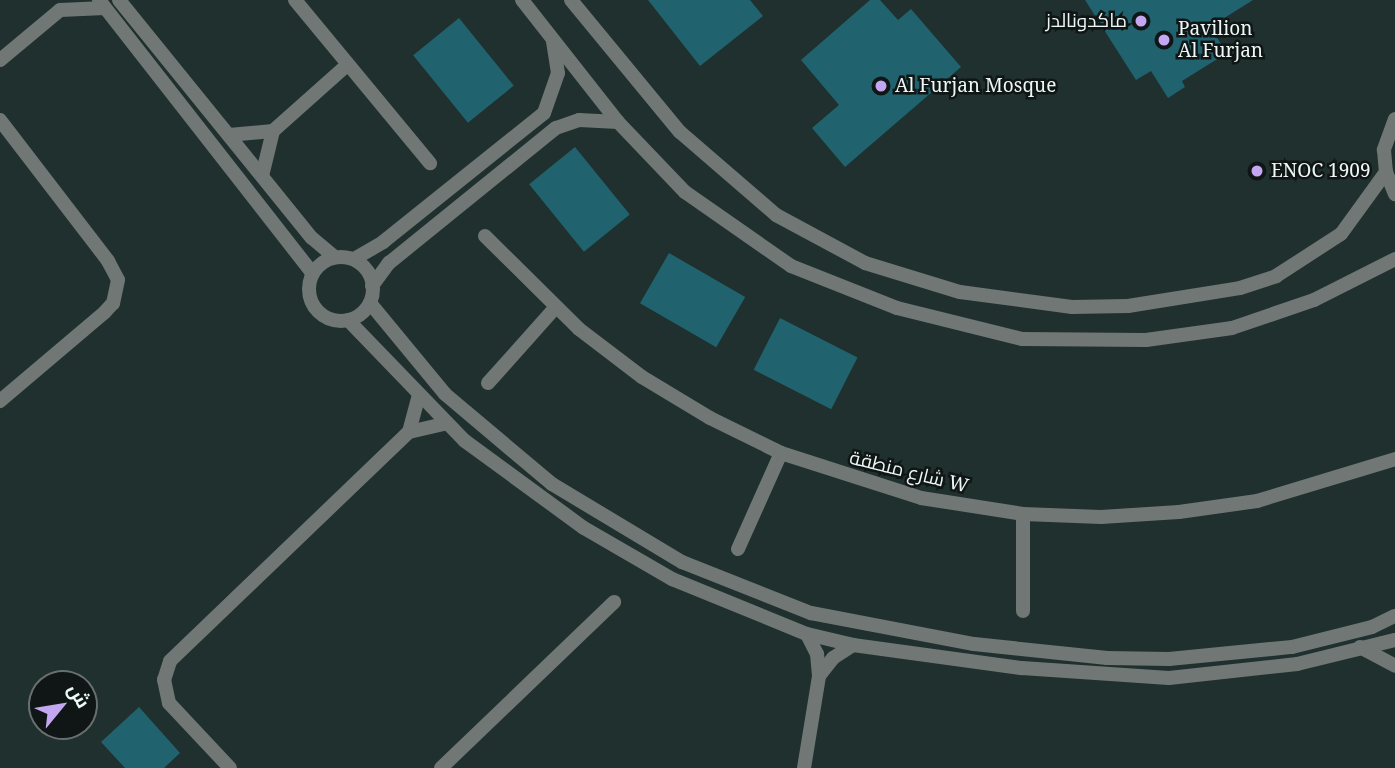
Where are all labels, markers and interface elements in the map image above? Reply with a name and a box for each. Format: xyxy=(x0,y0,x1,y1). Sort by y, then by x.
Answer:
place label: ماكدونالدز xyxy=(1046,10,1127,32)
marker: ماكدونالدز xyxy=(1133,13,1149,29)
place label: Pavilion Al Furjan xyxy=(1178,18,1263,62)
marker: Pavilion Al Furjan xyxy=(1156,32,1172,48)
place label: Al Furjan Mosque xyxy=(895,75,1056,97)
marker: Al Furjan Mosque xyxy=(873,78,889,94)
place label: ENOC 1909 xyxy=(1271,160,1371,182)
marker: ENOC 1909 xyxy=(1249,163,1265,179)
street label: شارع منطقة W xyxy=(847,446,971,498)
north arrow xyxy=(28,670,98,740)
text: ش xyxy=(62,678,97,713)

